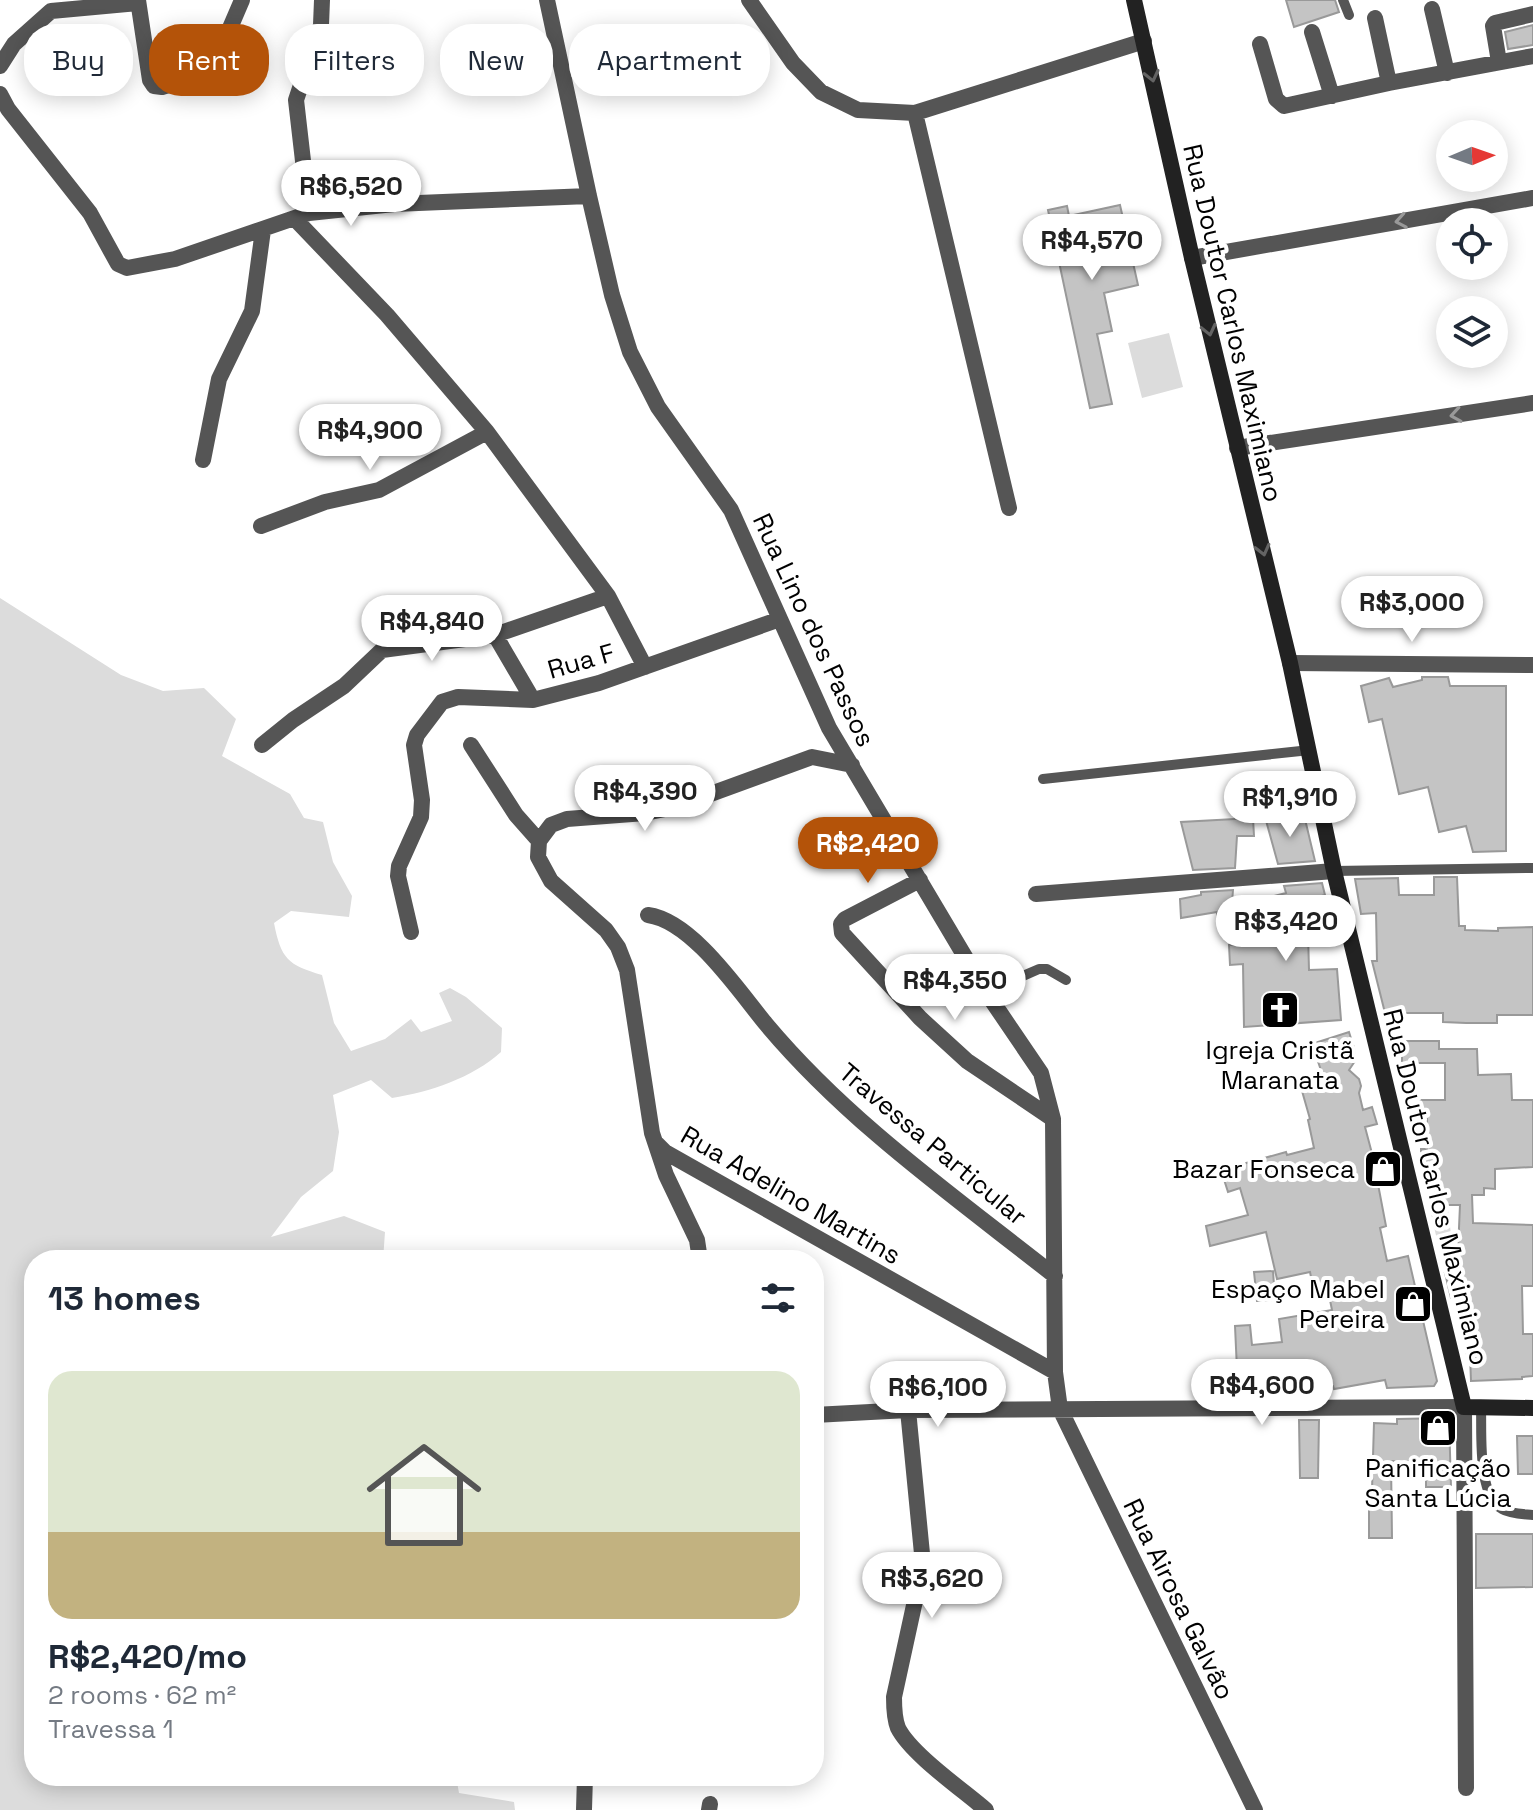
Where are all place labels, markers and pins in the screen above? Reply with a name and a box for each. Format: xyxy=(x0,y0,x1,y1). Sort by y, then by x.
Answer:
pin: R$6,520 xyxy=(277,160,425,228)
pin: R$4,570 xyxy=(1018,214,1166,282)
pin: R$4,900 xyxy=(296,404,444,472)
pin: R$3,000 xyxy=(1338,576,1486,644)
pin: R$4,840 xyxy=(358,595,506,663)
pin: R$4,390 xyxy=(571,765,719,833)
pin: R$1,910 xyxy=(1216,771,1364,839)
pin: R$2,420 xyxy=(794,817,942,885)
pin: R$3,420 xyxy=(1212,895,1360,963)
pin: R$4,350 xyxy=(881,954,1029,1022)
church icon: Igreja Cristã Maranata xyxy=(1259,989,1301,1031)
place label: Igreja Cristã Maranata xyxy=(1206,1033,1355,1097)
shop icon: Bazar Fonseca xyxy=(1362,1148,1404,1190)
place label: Bazar Fonseca xyxy=(1172,1152,1355,1186)
place label: Espaço Mabel Pereira xyxy=(1211,1272,1385,1336)
shop icon: Espaço Mabel Pereira xyxy=(1392,1283,1434,1325)
pin: R$4,600 xyxy=(1188,1359,1336,1427)
pin: R$6,100 xyxy=(864,1361,1012,1429)
shop icon: Panificação Santa Lúcia xyxy=(1417,1407,1459,1449)
place label: Panificação Santa Lúcia xyxy=(1365,1451,1511,1515)
pin: R$3,620 xyxy=(858,1552,1006,1620)

